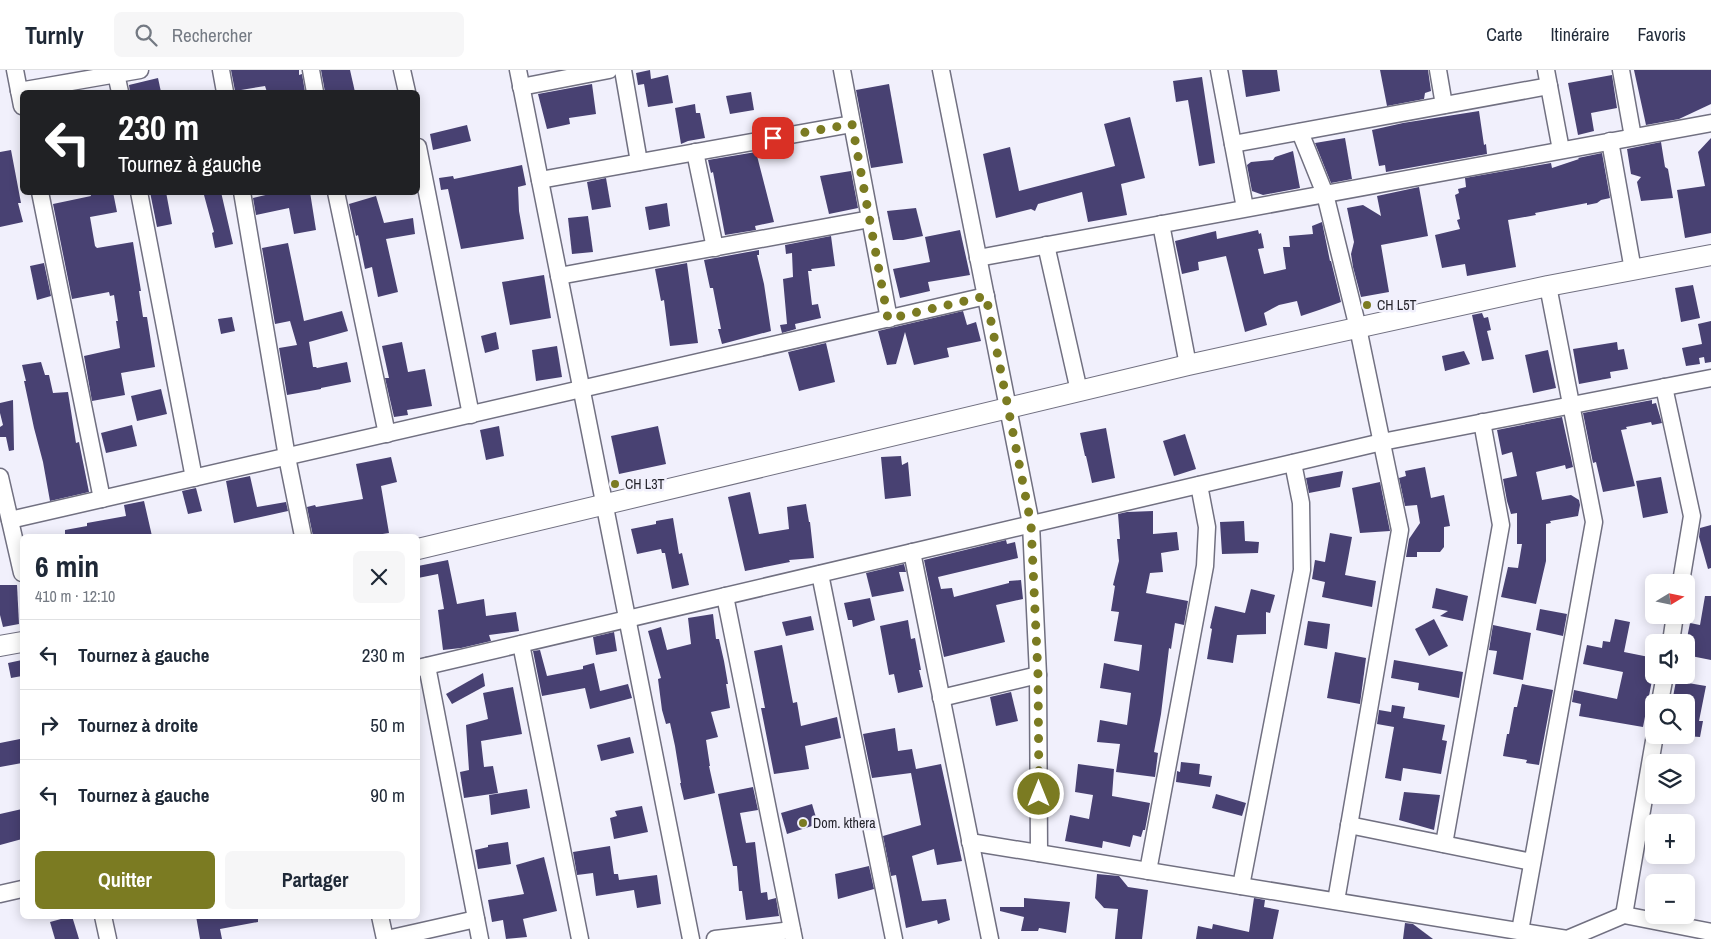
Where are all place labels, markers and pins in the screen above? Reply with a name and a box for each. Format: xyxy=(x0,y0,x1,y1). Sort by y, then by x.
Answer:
pin xyxy=(752,117,794,159)
place label: CH L5T xyxy=(1377,296,1417,314)
marker: CH L5T xyxy=(1361,299,1373,311)
place label: CH L3T xyxy=(625,475,665,493)
marker: CH L3T xyxy=(609,478,621,490)
place label: Dom. kthera xyxy=(813,814,876,832)
marker: Dom. kthera xyxy=(797,817,809,829)

